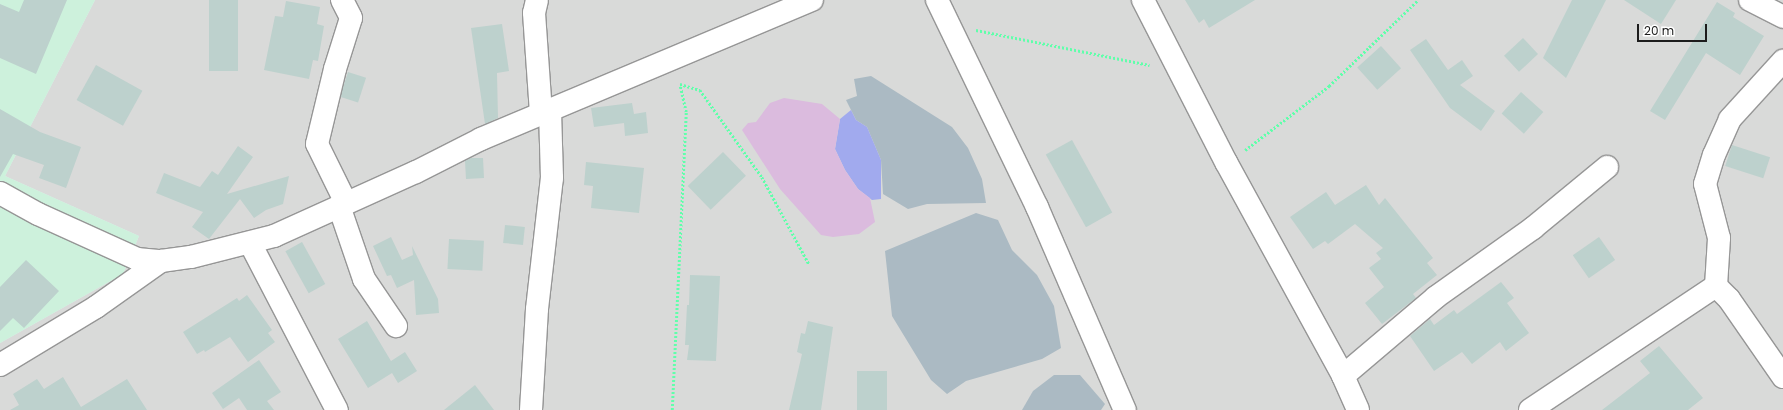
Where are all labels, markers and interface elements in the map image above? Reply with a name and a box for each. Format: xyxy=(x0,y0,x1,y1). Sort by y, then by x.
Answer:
scale bar xyxy=(1639,16,1709,42)
text: 20 m xyxy=(1644,22,1674,39)

